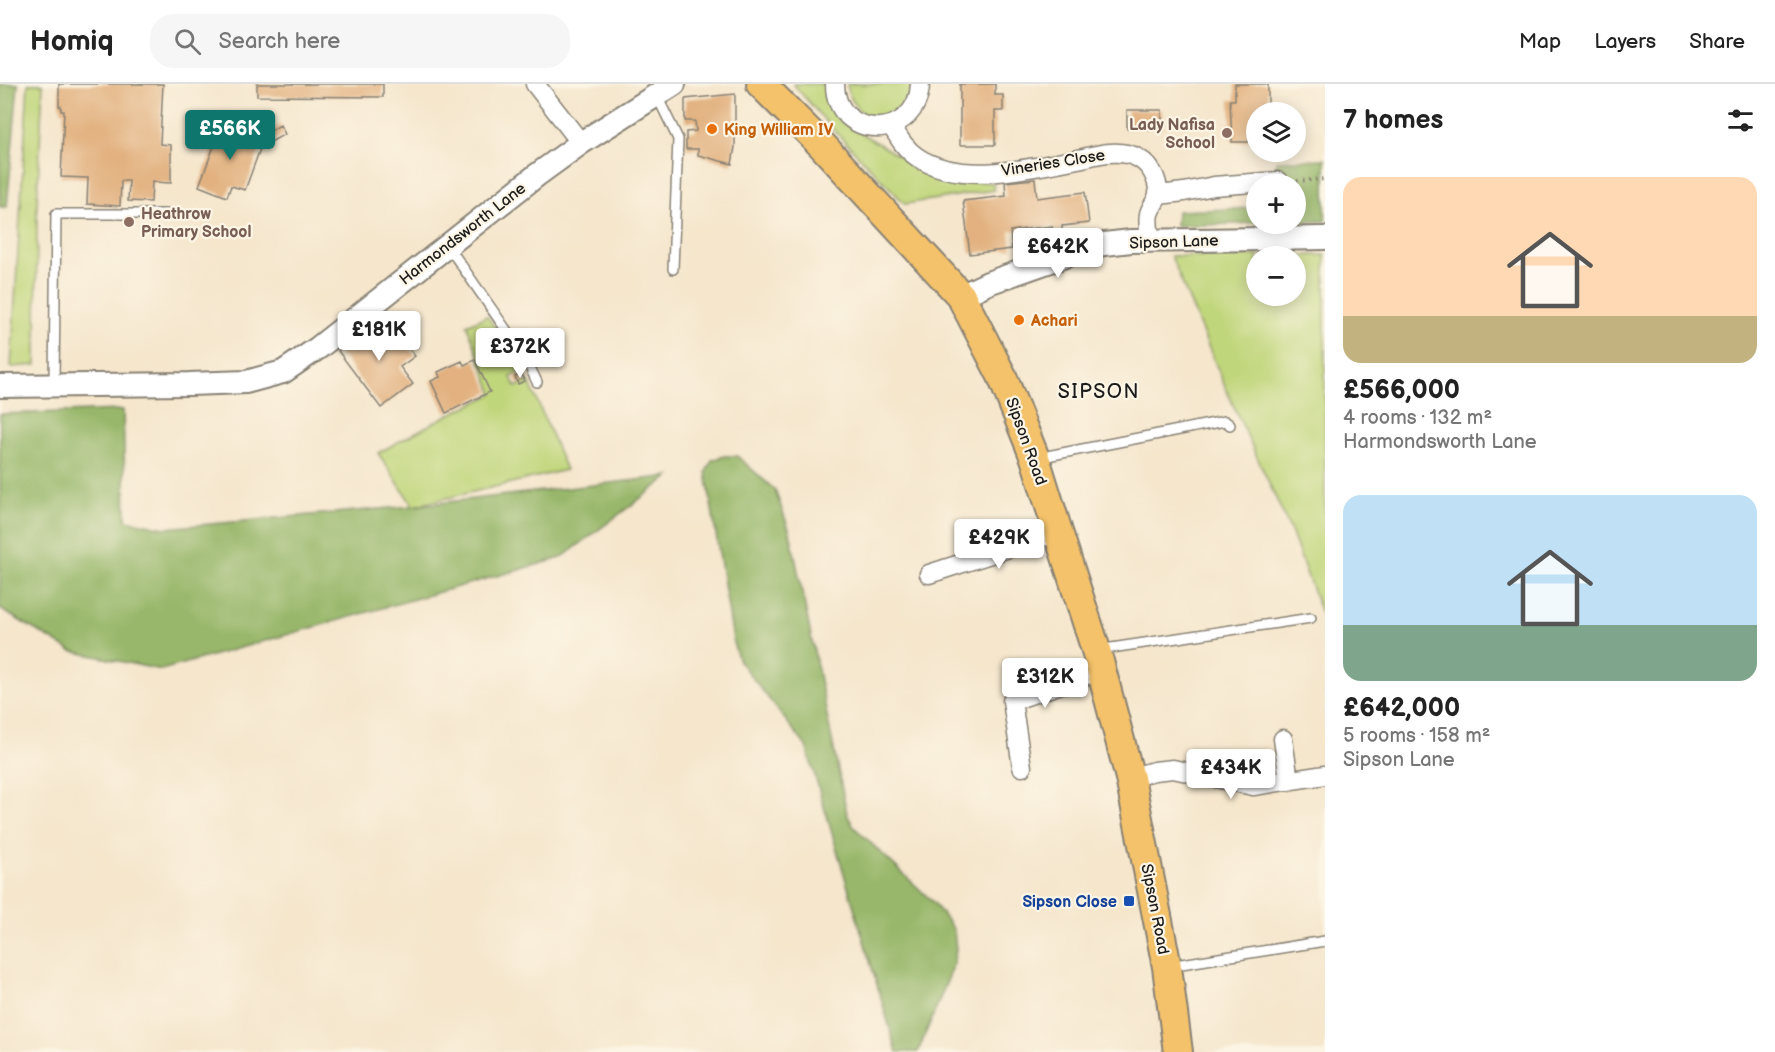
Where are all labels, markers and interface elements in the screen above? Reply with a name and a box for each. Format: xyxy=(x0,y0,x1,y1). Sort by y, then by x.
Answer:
search box xyxy=(150,14,570,68)
text: Homiq xyxy=(30,25,114,58)
icon: search xyxy=(171,25,204,58)
text: Search here xyxy=(219,28,340,55)
text: Map xyxy=(1519,29,1561,54)
text: Layers xyxy=(1594,29,1656,54)
text: Share xyxy=(1689,29,1745,54)
map controls xyxy=(1246,102,1306,306)
button: layers xyxy=(1246,102,1306,162)
icon: filters xyxy=(1724,104,1757,137)
text: 7 homes xyxy=(1343,105,1443,136)
pin: £566K xyxy=(188,110,272,161)
place label: Lady Nafisa School xyxy=(1129,116,1215,153)
text: £566K xyxy=(199,117,261,141)
place label: King William IV xyxy=(724,121,834,140)
marker: King William IV xyxy=(705,122,719,136)
marker: Lady Nafisa School xyxy=(1220,126,1234,140)
street label: Vineries Close xyxy=(1000,146,1107,181)
button: + xyxy=(1246,174,1306,234)
street label: Harmondsworth Lane xyxy=(396,179,530,289)
place label: Heathrow Primary School xyxy=(141,205,251,242)
marker: Heathrow Primary School xyxy=(122,215,136,229)
icon: home xyxy=(1496,216,1604,324)
pin: £642K xyxy=(1016,228,1100,279)
street label: Sipson Lane xyxy=(1129,231,1220,254)
text: £642K xyxy=(1027,235,1089,259)
button: − xyxy=(1246,246,1306,306)
pin: £181K xyxy=(337,311,421,362)
place label: Achari xyxy=(1030,312,1078,331)
marker: Achari xyxy=(1012,313,1026,327)
text: £181K xyxy=(352,318,406,342)
pin: £372K xyxy=(478,328,562,379)
text: £372K xyxy=(490,335,550,359)
text: £566,000 xyxy=(1343,375,1460,406)
district label: SIPSON xyxy=(1058,380,1140,404)
street label: Sipson Road xyxy=(1001,395,1050,488)
text: 4 rooms · 132 m² xyxy=(1343,406,1492,430)
text: Harmondsworth Lane xyxy=(1343,430,1537,454)
pin: £429K xyxy=(957,519,1041,570)
text: £429K xyxy=(968,526,1030,550)
icon: home xyxy=(1496,534,1604,642)
pin: £312K xyxy=(1003,658,1087,709)
text: £312K xyxy=(1016,665,1074,689)
text: £642,000 xyxy=(1343,693,1460,724)
text: 5 rooms · 158 m² xyxy=(1343,724,1490,748)
text: Sipson Lane xyxy=(1343,748,1455,772)
pin: £434K xyxy=(1189,749,1273,800)
text: £434K xyxy=(1200,756,1262,780)
street label: Sipson Road xyxy=(1136,862,1173,956)
place label: Sipson Close xyxy=(1022,893,1117,912)
marker: Sipson Close xyxy=(1122,894,1136,908)

